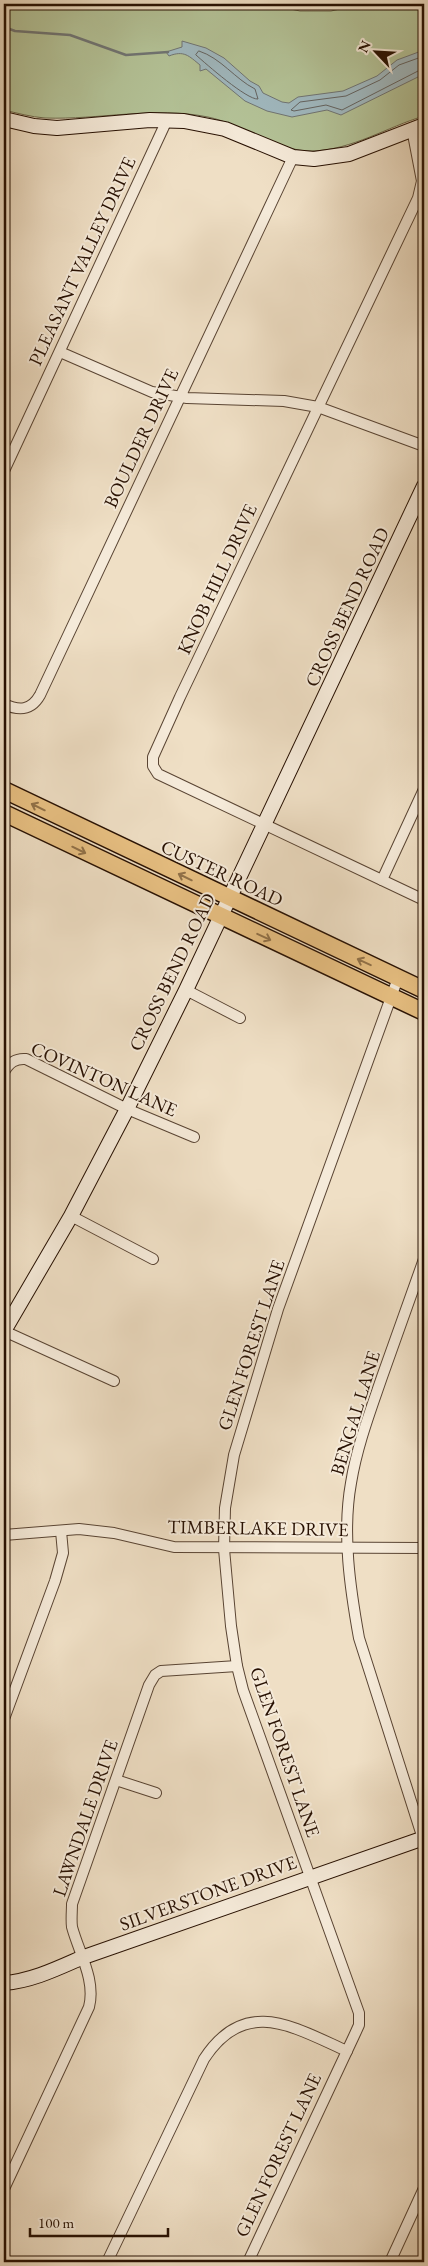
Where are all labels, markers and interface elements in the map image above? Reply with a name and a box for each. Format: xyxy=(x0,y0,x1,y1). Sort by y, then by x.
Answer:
north arrow xyxy=(350,28,400,78)
text: N xyxy=(354,37,375,55)
street label: PLEASANT VALLEY DRIVE xyxy=(22,152,142,370)
street label: BOULDER DRIVE xyxy=(98,364,184,512)
street label: KNOB HILL DRIVE xyxy=(171,500,263,658)
street label: CROSS BEND ROAD xyxy=(299,523,395,691)
one-way arrow xyxy=(31,801,46,811)
street label: CUSTER ROAD xyxy=(157,834,287,912)
one-way arrow xyxy=(71,846,86,855)
one-way arrow xyxy=(177,872,192,882)
street label: CROSS BEND ROAD xyxy=(123,889,221,1055)
one-way arrow xyxy=(256,933,271,943)
one-way arrow xyxy=(357,956,372,966)
street label: COVINTON LANE xyxy=(27,1036,181,1123)
street label: GLEN FOREST LANE xyxy=(212,1256,291,1434)
street label: BENGAL LANE xyxy=(324,1347,386,1478)
street label: TIMBERLAKE DRIVE xyxy=(167,1514,349,1542)
street label: GLEN FOREST LANE xyxy=(244,1664,326,1841)
street label: LAWNDALE DRIVE xyxy=(46,1736,124,1900)
street label: SILVERSTONE DRIVE xyxy=(116,1849,300,1937)
street label: GLEN FOREST LANE xyxy=(229,2069,327,2241)
scale bar xyxy=(30,2206,168,2238)
text: 100 m xyxy=(38,2213,75,2232)

